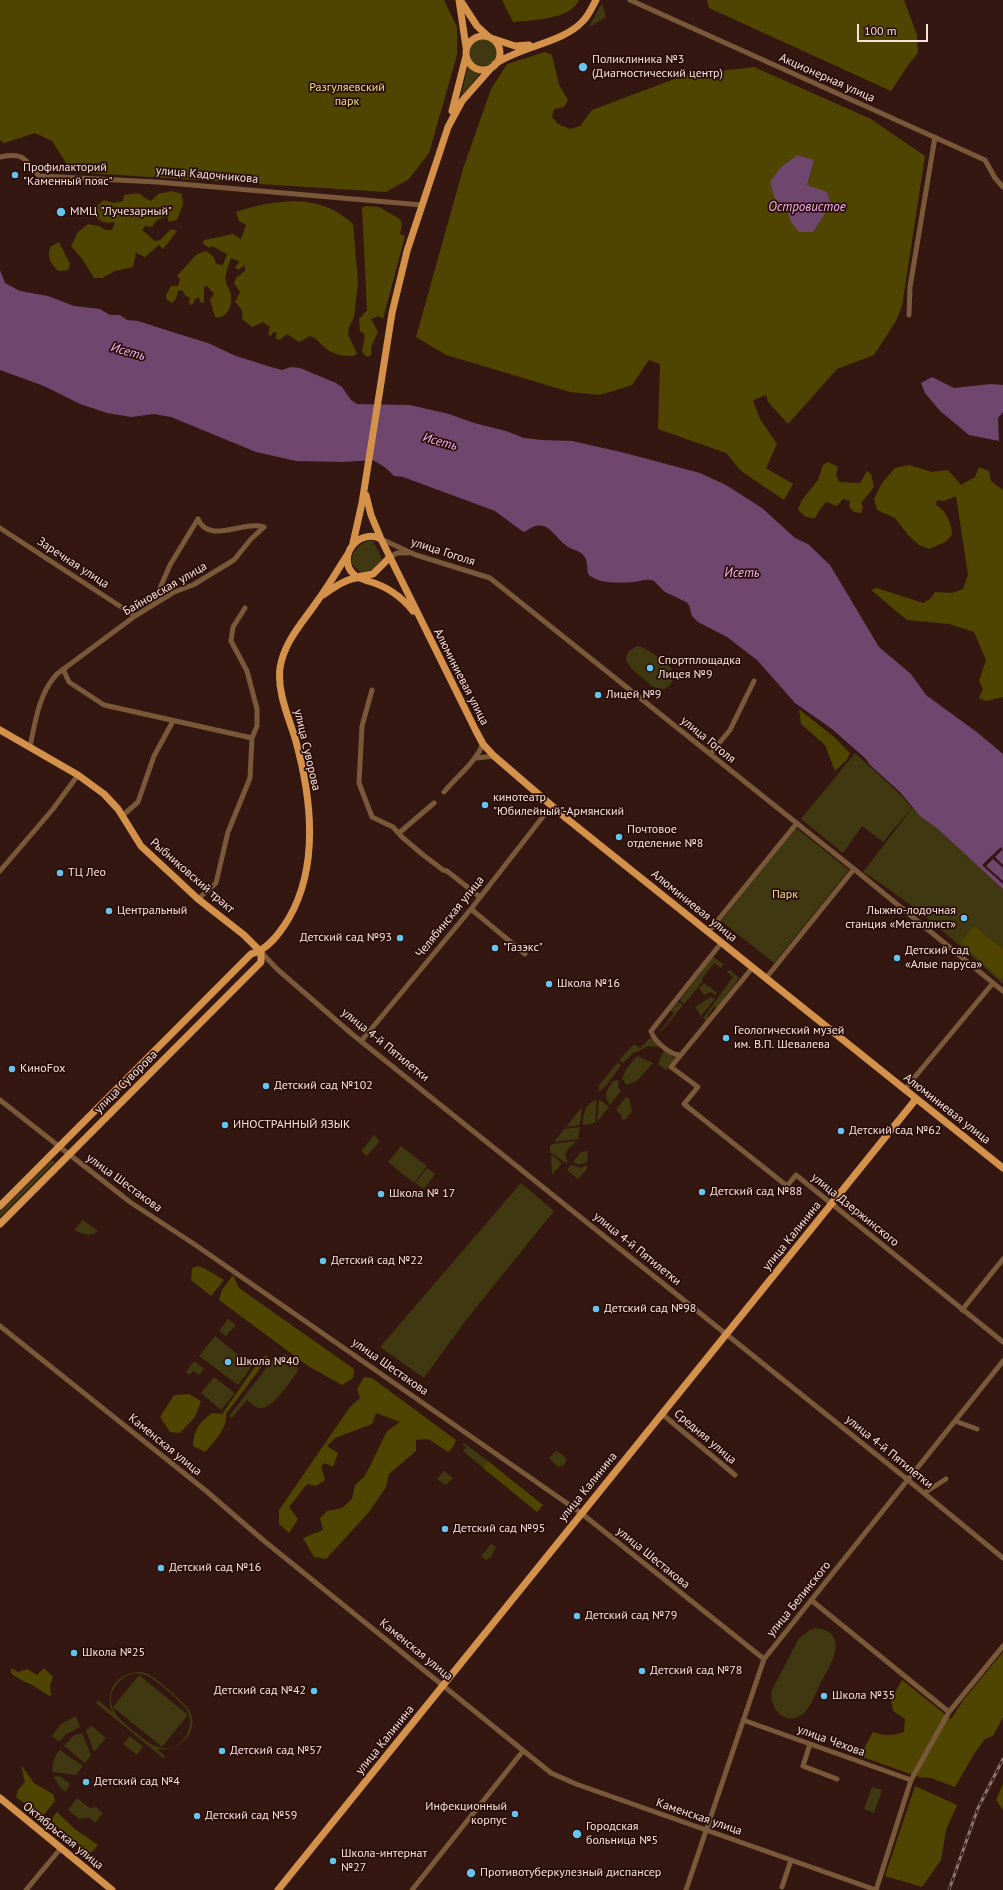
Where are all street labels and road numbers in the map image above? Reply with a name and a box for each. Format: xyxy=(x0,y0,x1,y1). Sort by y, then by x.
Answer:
street label: Акционерная улица xyxy=(777,50,877,106)
street label: улица Кадочникова xyxy=(155,163,259,187)
street label: Заречная улица xyxy=(34,534,112,592)
street label: улица Гоголя xyxy=(409,535,477,569)
street label: Байновская улица xyxy=(120,559,210,619)
street label: Алюминиевая улица xyxy=(430,626,492,728)
street label: улица Суворова xyxy=(291,708,323,792)
street label: улица Гоголя xyxy=(678,713,738,767)
street label: Рыбниковский тракт xyxy=(147,836,237,916)
street label: Алюминиевая улица xyxy=(648,867,740,945)
street label: Челябинская улица xyxy=(413,873,487,961)
street label: улица 4-й Пятилетки xyxy=(338,1005,432,1085)
street label: улица Суворова xyxy=(91,1047,161,1117)
street label: Алюминиевая улица xyxy=(901,1071,993,1147)
street label: улица Шестакова xyxy=(83,1151,165,1215)
street label: улица Дзержинского xyxy=(808,1170,902,1250)
street label: улица Калинина xyxy=(760,1198,824,1274)
street label: улица 4-й Пятилетки xyxy=(590,1209,684,1289)
street label: улица Шестакова xyxy=(349,1335,431,1399)
street label: Средняя улица xyxy=(671,1407,739,1467)
street label: Каменская улица xyxy=(125,1411,205,1479)
street label: улица 4-й Пятилетки xyxy=(842,1412,936,1492)
street label: улица Калинина xyxy=(556,1449,620,1525)
street label: улица Шестакова xyxy=(613,1524,693,1592)
street label: улица Белинского xyxy=(764,1558,834,1640)
street label: Каменская улица xyxy=(376,1616,456,1684)
street label: улица Калинина xyxy=(353,1702,417,1778)
street label: улица Чехова xyxy=(795,1722,867,1760)
street label: Каменская улица xyxy=(654,1796,744,1838)
street label: Октябрьская улица xyxy=(20,1799,106,1873)

